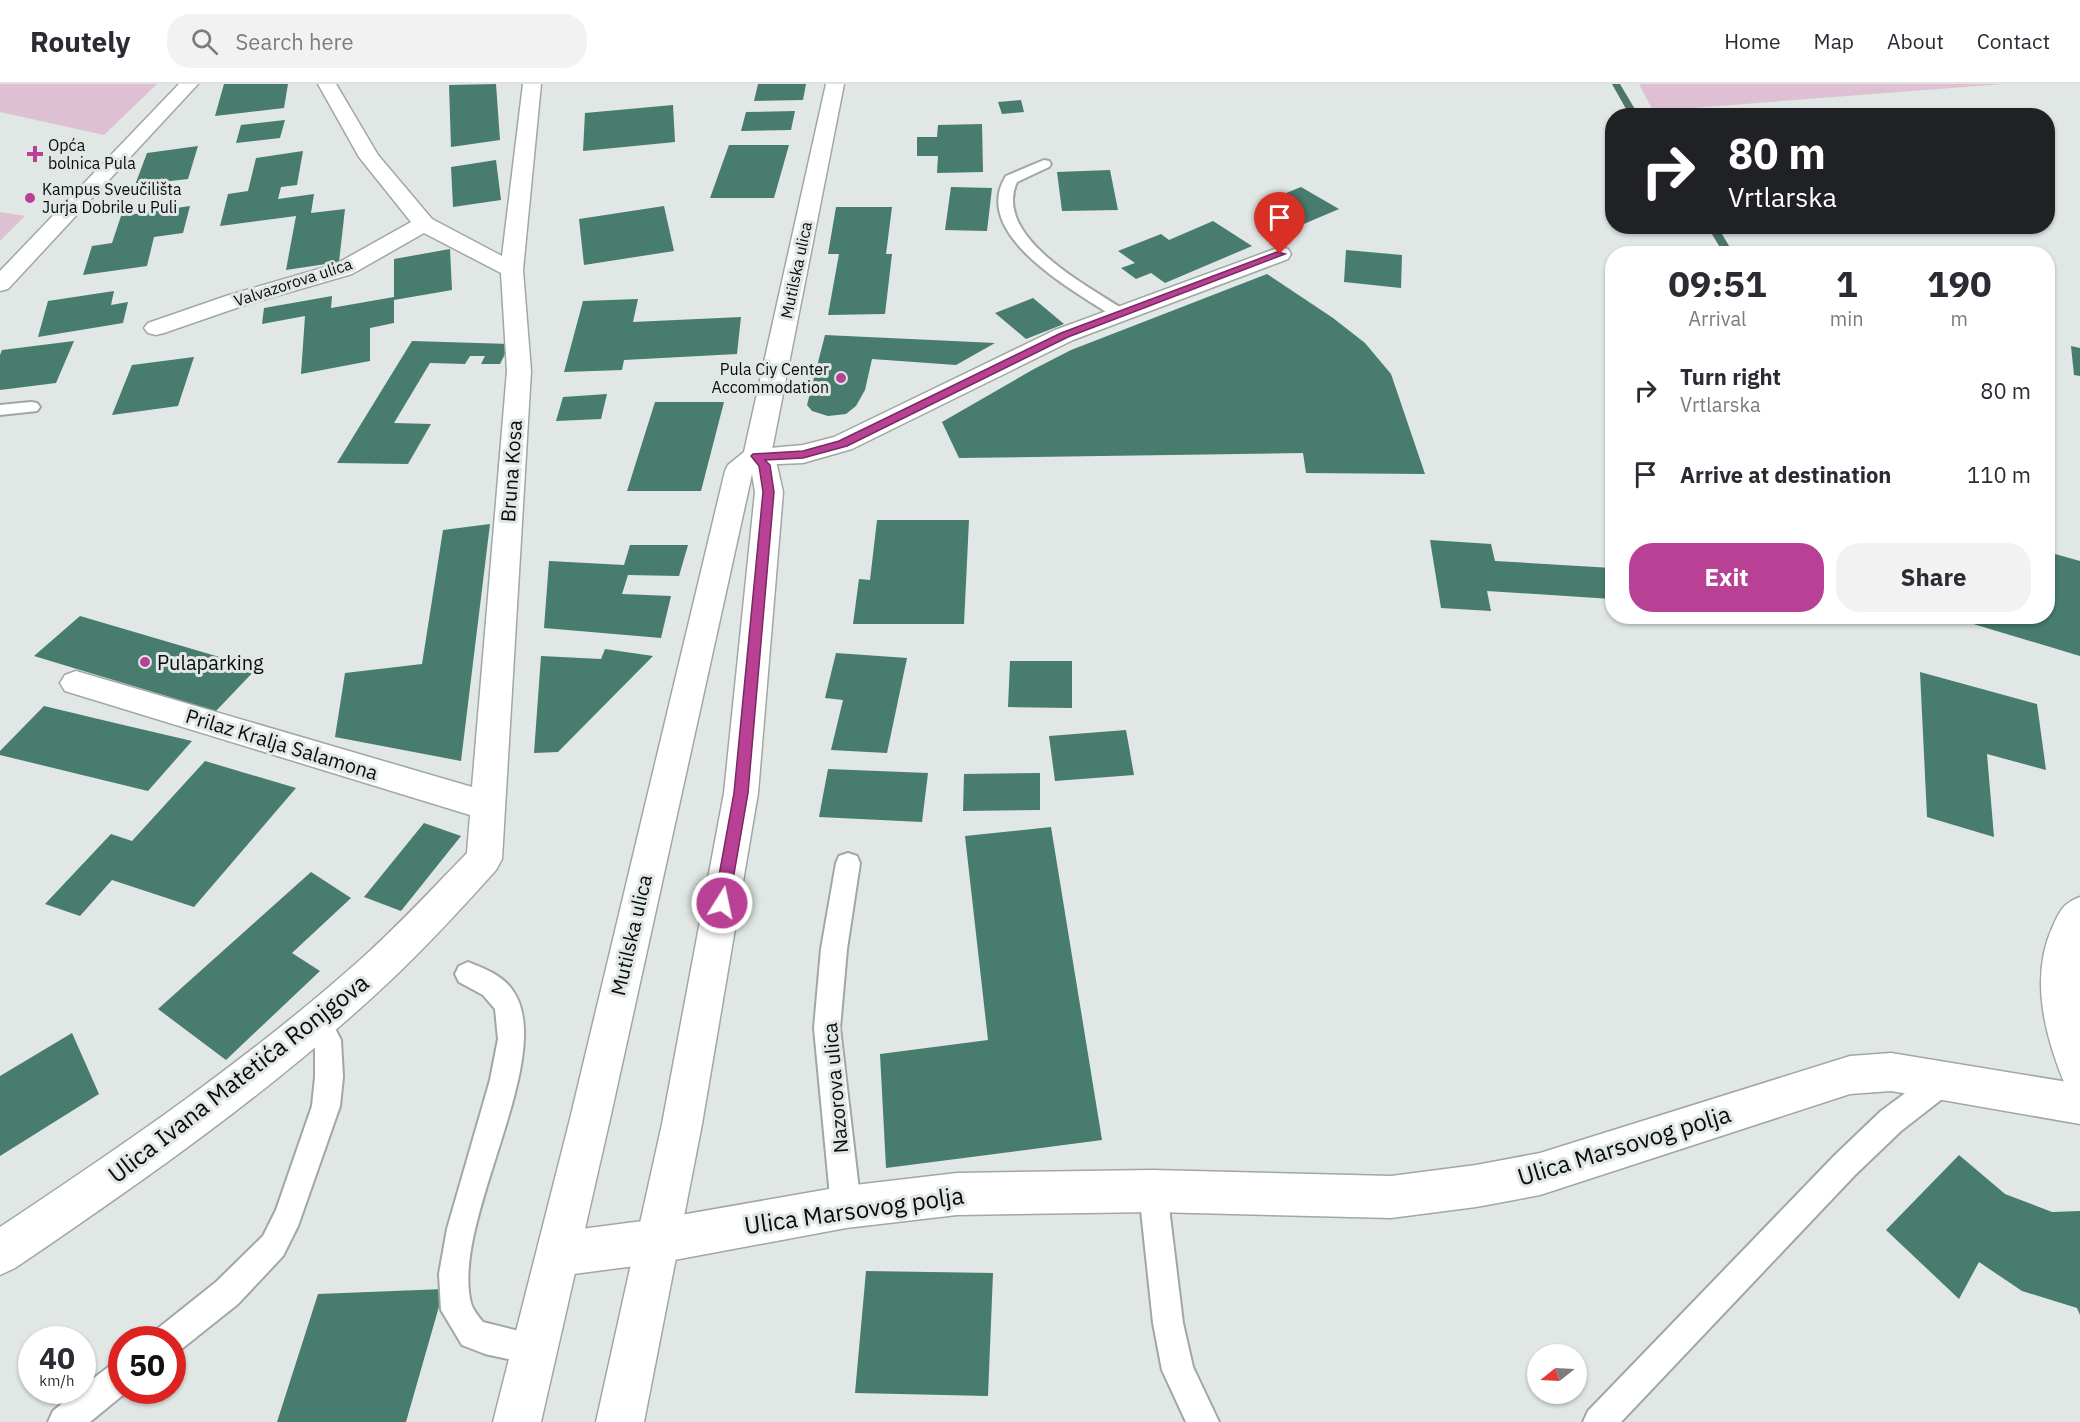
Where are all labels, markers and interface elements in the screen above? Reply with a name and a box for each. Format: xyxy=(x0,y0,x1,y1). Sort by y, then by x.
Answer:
search box xyxy=(167,14,587,68)
text: Routely xyxy=(30,23,131,60)
icon: search xyxy=(188,25,221,58)
text: Search here xyxy=(236,27,354,56)
text: Home xyxy=(1724,27,1781,55)
text: Map xyxy=(1814,27,1854,55)
text: About xyxy=(1887,27,1944,55)
text: Contact xyxy=(1977,27,2050,55)
text: 80 m xyxy=(1728,126,1826,181)
icon: right xyxy=(1629,132,1707,210)
place label: Opća bolnica Pula xyxy=(48,135,136,173)
marker: Opća bolnica Pula xyxy=(26,145,44,163)
place label: Kampus Sveučilišta Jurja Dobrile u Puli xyxy=(42,179,182,217)
text: Vrtlarska xyxy=(1728,179,1837,214)
marker: Kampus Sveučilišta Jurja Dobrile u Puli xyxy=(23,191,37,205)
pin xyxy=(1254,192,1305,254)
icon: arrive xyxy=(1263,201,1296,234)
street label: Mutilska ulica xyxy=(776,219,816,320)
street label: Valvazorova ulica xyxy=(231,253,355,311)
text: 09:51 xyxy=(1668,260,1767,307)
text: 1 xyxy=(1836,260,1858,307)
text: 190 xyxy=(1927,260,1992,307)
text: Arrival xyxy=(1688,305,1747,332)
text: min xyxy=(1830,305,1864,332)
text: m xyxy=(1951,305,1968,332)
place label: Pula Ciy Center Accommodation xyxy=(711,359,829,397)
text: Turn right xyxy=(1680,362,1781,391)
marker: Pula Ciy Center Accommodation xyxy=(834,371,848,385)
icon: right xyxy=(1629,374,1662,407)
text: 80 m xyxy=(1980,376,2031,405)
text: Vrtlarska xyxy=(1680,391,1761,418)
street label: Bruna Kosa xyxy=(494,419,528,523)
icon: arrive xyxy=(1629,458,1662,491)
text: Arrive at destination xyxy=(1680,460,1891,489)
text: 110 m xyxy=(1967,460,2031,489)
button: Exit xyxy=(1629,543,1824,612)
button: Share xyxy=(1836,543,2031,612)
place label: Pulaparking xyxy=(157,649,264,676)
marker: Pulaparking xyxy=(138,655,152,669)
street label: Prilaz Kralja Salamona xyxy=(183,702,382,786)
position arrow xyxy=(690,871,754,935)
street label: Mutilska ulica xyxy=(604,872,658,998)
street label: Ulica Ivana Matetića Ronjgova xyxy=(101,966,375,1190)
street label: Nazorova ulica xyxy=(816,1021,854,1154)
street label: Ulica Marsovog polja xyxy=(1513,1097,1735,1193)
street label: Ulica Marsovog polja xyxy=(742,1179,966,1241)
speed limit sign: 50 xyxy=(108,1326,186,1404)
text: 40 xyxy=(39,1338,75,1377)
north arrow xyxy=(1527,1344,1587,1404)
map controls xyxy=(1527,1344,1587,1404)
text: km/h xyxy=(39,1371,75,1390)

